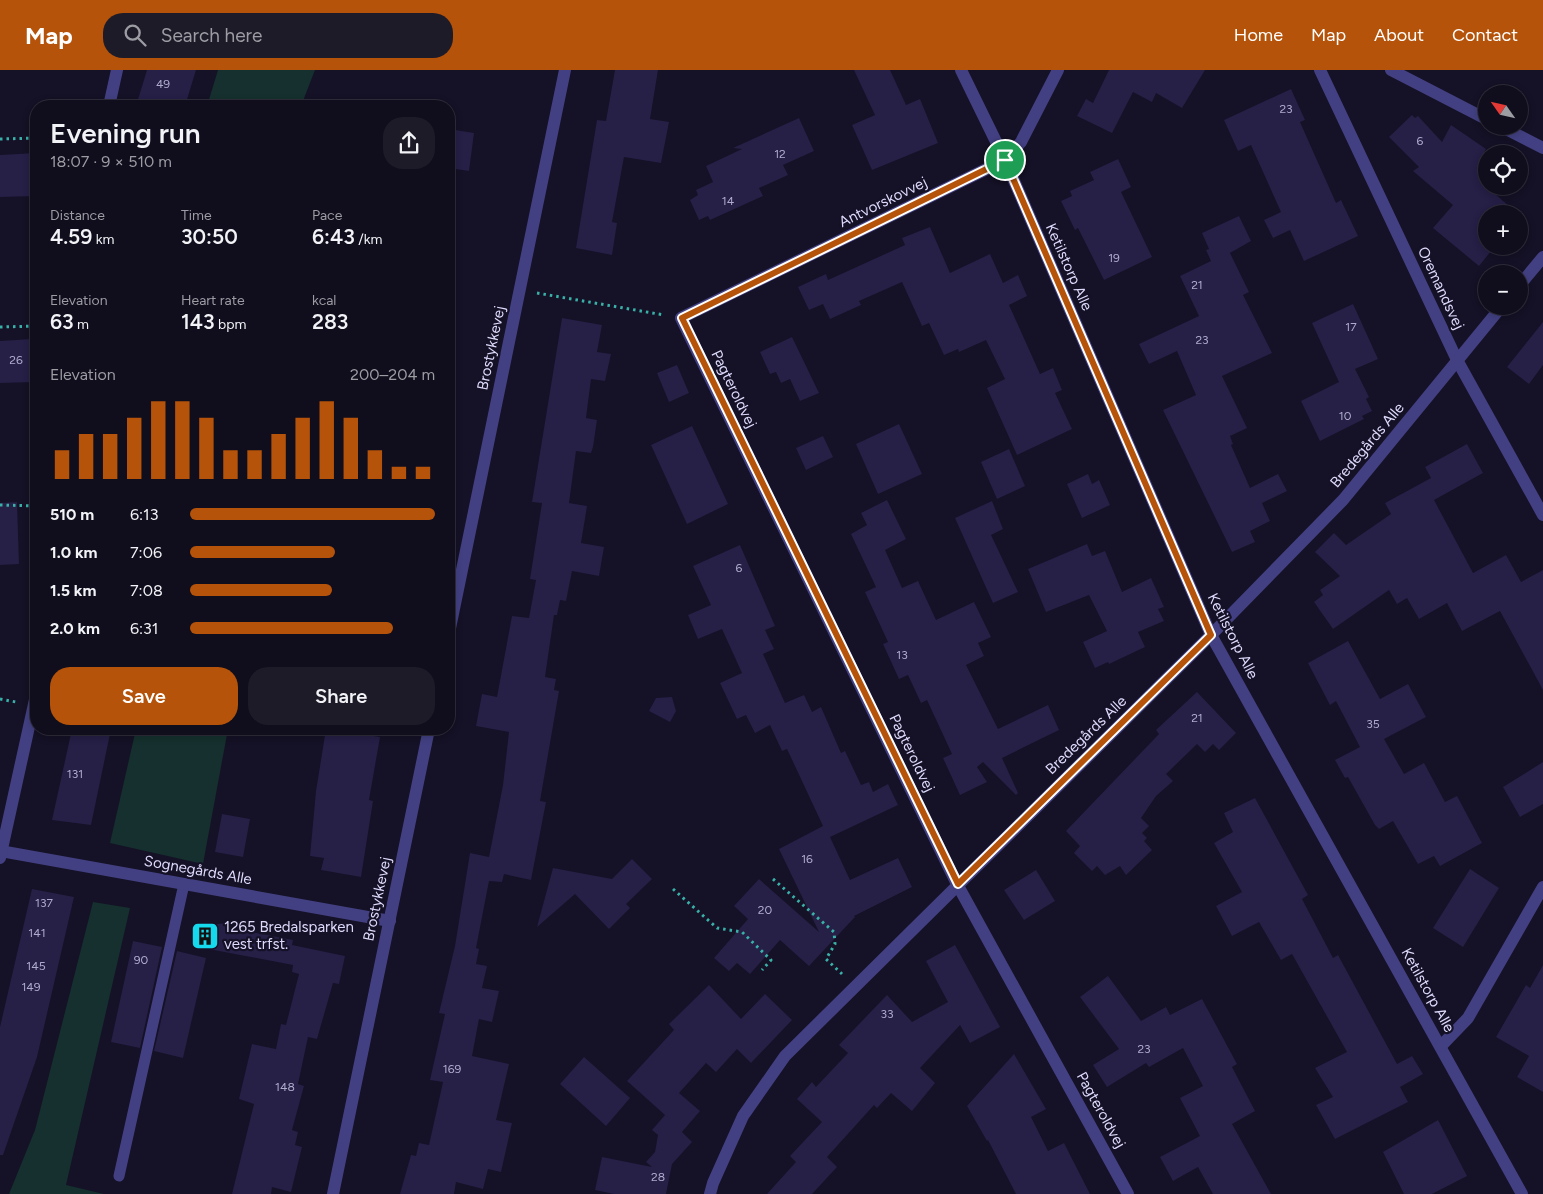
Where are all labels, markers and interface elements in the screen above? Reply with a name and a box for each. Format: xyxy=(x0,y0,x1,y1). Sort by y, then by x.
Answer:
search box xyxy=(103,13,453,58)
text: Map xyxy=(25,21,73,50)
icon: search xyxy=(121,21,149,49)
text: Search here xyxy=(161,24,262,47)
text: Home xyxy=(1234,24,1283,46)
text: Map xyxy=(1311,24,1346,46)
text: About xyxy=(1374,24,1424,46)
text: Contact xyxy=(1452,24,1518,46)
house number: 49 xyxy=(156,77,170,91)
north arrow xyxy=(1478,85,1528,135)
map controls xyxy=(1478,85,1528,315)
house number: 23 xyxy=(1279,102,1293,116)
text: Evening run xyxy=(50,116,201,150)
button: share xyxy=(383,117,435,169)
house number: 6 xyxy=(1417,134,1424,148)
pin xyxy=(984,139,1026,181)
button: locate xyxy=(1478,145,1528,195)
icon: arrive xyxy=(991,146,1019,174)
house number: 12 xyxy=(774,147,786,161)
text: 18:07 · 9 × 510 m xyxy=(50,152,172,171)
street label: Antvorskovvej xyxy=(836,173,930,231)
house number: 14 xyxy=(722,194,735,208)
button: + xyxy=(1478,205,1528,255)
text: Distance xyxy=(50,207,105,224)
text: Time xyxy=(181,207,212,224)
text: Pace xyxy=(312,207,342,224)
street label: Ketilstorp Alle xyxy=(1042,221,1096,313)
text: 4.59 xyxy=(50,224,92,249)
text: 30:50 xyxy=(181,224,238,249)
text: 6:43 xyxy=(312,224,355,249)
text: km xyxy=(92,231,114,248)
text: /km xyxy=(355,231,382,248)
street label: Oremandsvej xyxy=(1414,244,1468,332)
house number: 19 xyxy=(1108,251,1120,265)
button: − xyxy=(1478,265,1528,315)
house number: 21 xyxy=(1191,278,1203,292)
text: Elevation xyxy=(50,292,108,309)
text: Heart rate xyxy=(181,292,245,309)
text: kcal xyxy=(312,292,336,309)
street label: Brostykkevej xyxy=(473,304,509,392)
text: 63 xyxy=(50,309,74,334)
text: 143 xyxy=(181,309,215,334)
text: 283 xyxy=(312,309,348,334)
text: m xyxy=(74,316,89,333)
text: bpm xyxy=(215,316,246,333)
house number: 17 xyxy=(1345,320,1357,334)
house number: 23 xyxy=(1195,333,1209,347)
street label: Pagteroldvej xyxy=(707,347,761,431)
house number: 26 xyxy=(9,353,23,367)
text: Elevation xyxy=(50,365,116,384)
text: 200–204 m xyxy=(350,365,435,384)
street label: Bredegårds Alle xyxy=(1326,399,1408,491)
house number: 10 xyxy=(1339,409,1352,423)
text: 510 m xyxy=(50,505,94,524)
text: 6:13 xyxy=(130,505,158,524)
text: 1.0 km xyxy=(50,543,97,562)
text: 7:06 xyxy=(130,543,162,562)
house number: 6 xyxy=(736,561,743,575)
text: 1.5 km xyxy=(50,581,96,600)
text: 7:08 xyxy=(130,581,163,600)
street label: Ketilstorp Alle xyxy=(1204,590,1262,682)
text: 2.0 km xyxy=(50,619,100,638)
text: 6:31 xyxy=(130,619,158,638)
house number: 13 xyxy=(896,648,908,662)
button: Save xyxy=(50,667,238,725)
button: Share xyxy=(248,667,435,725)
street label: Bredegårds Alle xyxy=(1042,692,1130,778)
street label: Pagteroldvej xyxy=(885,711,939,795)
house number: 21 xyxy=(1191,711,1203,725)
house number: 35 xyxy=(1366,717,1380,731)
house number: 131 xyxy=(67,767,83,781)
street label: Sognegårds Alle xyxy=(143,852,253,888)
house number: 16 xyxy=(801,852,813,866)
street label: Brostykkevej xyxy=(359,855,395,943)
house number: 137 xyxy=(35,896,54,910)
house number: 20 xyxy=(758,903,773,917)
place label: 1265 Bredalsparken vest trfst. xyxy=(224,918,354,953)
building icon: 1265 Bredalsparken vest trfst. xyxy=(190,921,220,951)
house number: 141 xyxy=(28,926,46,940)
street label: Ketilstorp Alle xyxy=(1397,945,1459,1035)
house number: 90 xyxy=(134,953,149,967)
house number: 145 xyxy=(26,959,46,973)
house number: 149 xyxy=(21,980,41,994)
house number: 33 xyxy=(880,1007,894,1021)
house number: 23 xyxy=(1137,1042,1151,1056)
house number: 169 xyxy=(443,1062,461,1076)
street label: Pagteroldvej xyxy=(1073,1069,1129,1151)
house number: 148 xyxy=(275,1080,295,1094)
house number: 28 xyxy=(651,1170,665,1184)

